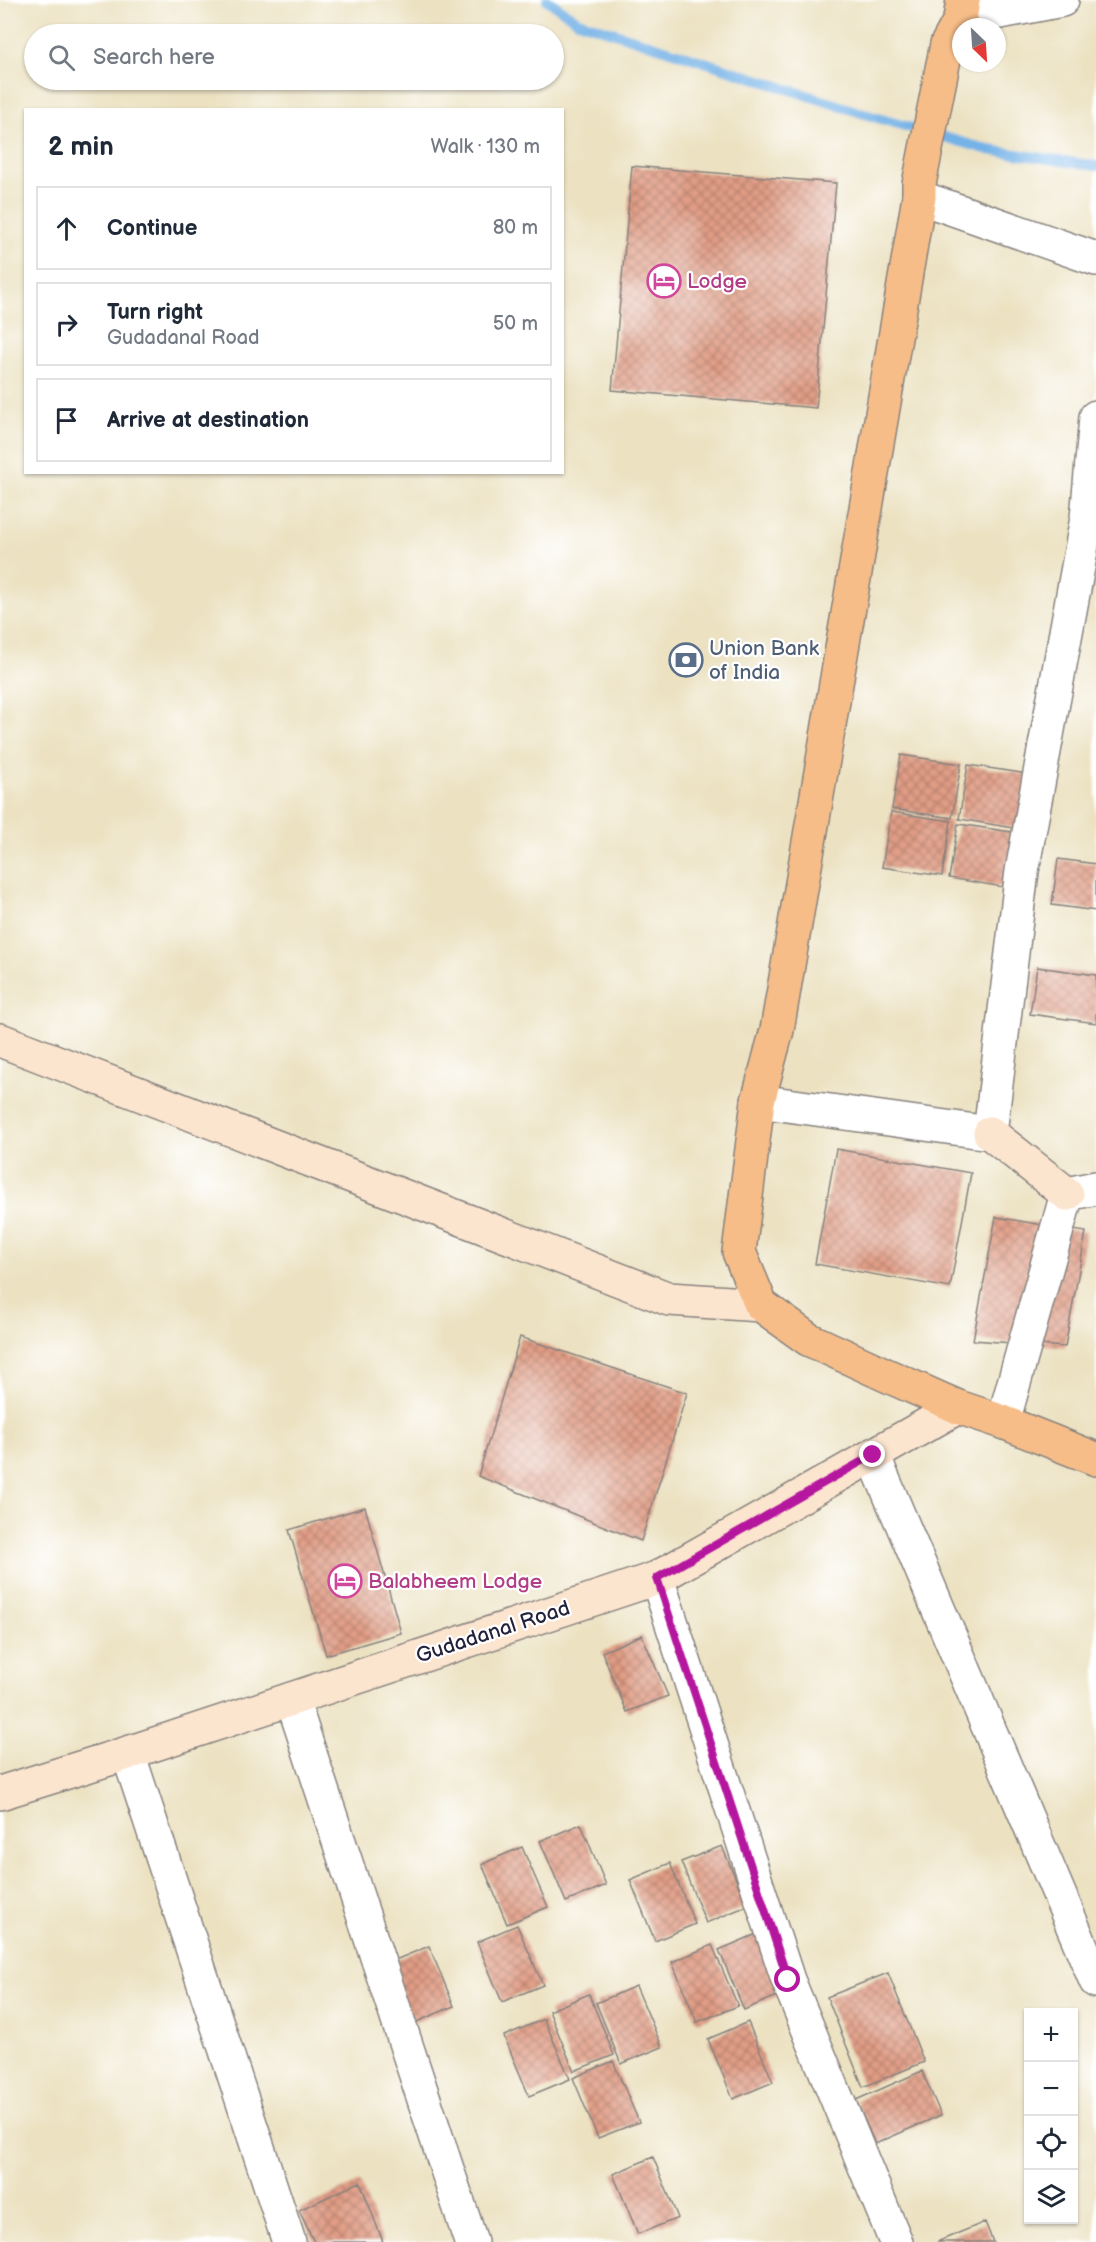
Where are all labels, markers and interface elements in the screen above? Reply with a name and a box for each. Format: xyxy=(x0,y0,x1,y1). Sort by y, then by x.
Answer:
north arrow xyxy=(952,18,1006,72)
search box xyxy=(24,24,564,90)
icon: search xyxy=(45,41,78,74)
text: Search here xyxy=(93,44,215,71)
text: 2 min xyxy=(48,132,114,163)
text: Walk · 130 m xyxy=(431,135,540,159)
icon: ahead xyxy=(50,212,83,245)
text: Continue xyxy=(107,215,197,242)
text: 80 m xyxy=(493,216,538,240)
hotel icon: Lodge xyxy=(646,263,682,299)
place label: Lodge xyxy=(687,269,747,294)
text: Turn right xyxy=(107,299,203,326)
icon: right xyxy=(50,308,83,341)
text: 50 m xyxy=(493,312,538,336)
text: Gudadanal Road xyxy=(107,326,260,350)
icon: arrive xyxy=(50,404,83,437)
text: Arrive at destination xyxy=(107,407,309,434)
place label: Union Bank of India xyxy=(709,636,820,685)
bank icon: Union Bank of India xyxy=(668,642,704,678)
route end xyxy=(859,1441,885,1467)
hotel icon: Balabheem Lodge xyxy=(327,1563,363,1599)
place label: Balabheem Lodge xyxy=(368,1569,542,1594)
street label: Gudadanal Road xyxy=(413,1595,573,1669)
route start xyxy=(774,1966,800,1992)
map controls xyxy=(1024,2008,1078,2224)
button: + xyxy=(1024,2008,1078,2062)
button: − xyxy=(1024,2062,1078,2116)
button: locate xyxy=(1024,2116,1078,2170)
button: layers xyxy=(1024,2170,1078,2224)

